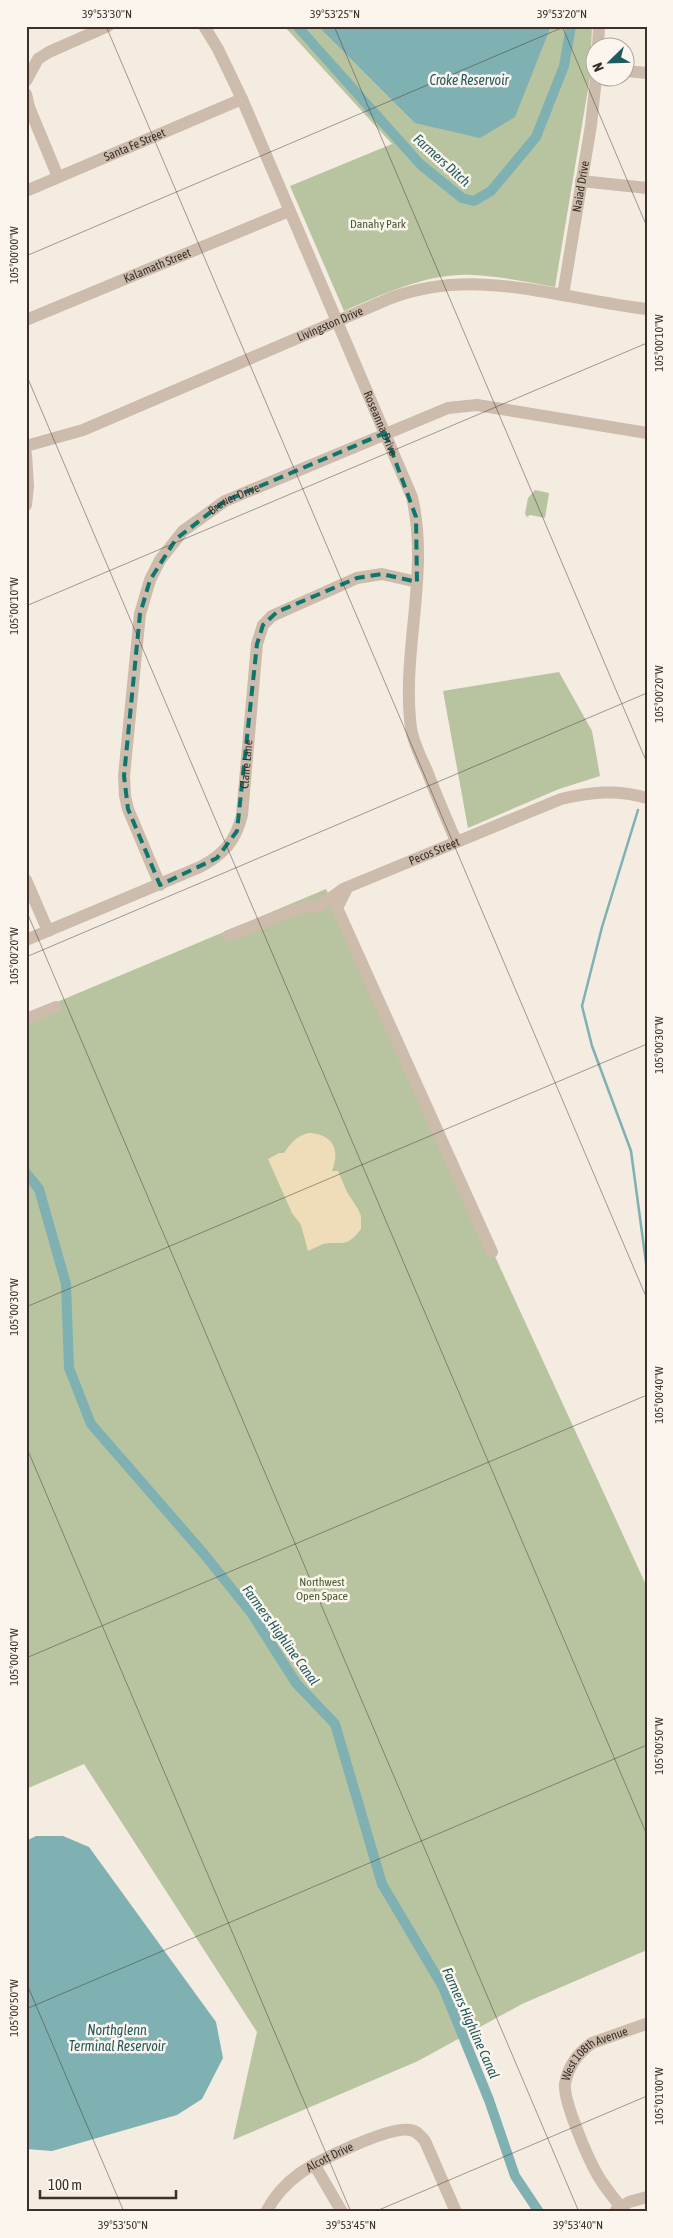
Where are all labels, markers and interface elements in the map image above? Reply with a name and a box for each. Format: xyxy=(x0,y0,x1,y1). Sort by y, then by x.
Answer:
text: 39°53'30"N xyxy=(82,7,132,21)
text: 39°53'25"N xyxy=(310,7,360,21)
text: 39°53'20"N xyxy=(537,7,587,21)
north arrow xyxy=(586,38,636,88)
text: N xyxy=(589,60,607,74)
water label: Croke Reservoir xyxy=(429,72,509,88)
street label: Santa Fe Street xyxy=(102,125,168,164)
water label: Farmers Ditch xyxy=(411,131,474,190)
street label: Naiad Drive xyxy=(570,160,592,213)
park label: Danahy Park xyxy=(350,217,407,231)
text: 105°00'00"W xyxy=(7,226,21,284)
street label: Kalamath Street xyxy=(121,245,193,286)
street label: Livingston Drive xyxy=(295,304,365,344)
text: 105°00'10"W xyxy=(652,314,666,372)
street label: Roseanna Drive xyxy=(360,389,401,458)
street label: Brewer Drive xyxy=(206,480,262,518)
text: 105°00'10"W xyxy=(7,577,21,635)
text: 105°00'20"W xyxy=(652,665,666,723)
street label: Claire Lane xyxy=(237,739,256,789)
street label: Pecos Street xyxy=(407,834,462,868)
text: 105°00'20"W xyxy=(7,927,21,985)
text: 105°00'30"W xyxy=(652,1016,666,1074)
text: 105°00'30"W xyxy=(7,1278,21,1336)
text: 105°00'40"W xyxy=(652,1366,666,1424)
park label: Northwest Open Space xyxy=(296,1575,348,1603)
water label: Farmers Highline Canal xyxy=(239,1582,323,1688)
text: 105°00'40"W xyxy=(7,1628,21,1686)
text: 105°00'50"W xyxy=(652,1717,666,1775)
water label: Farmers Highline Canal xyxy=(439,1965,503,2081)
text: 105°00'50"W xyxy=(7,1979,21,2037)
water label: Northglenn Terminal Reservoir xyxy=(69,2022,166,2054)
street label: West 108th Avenue xyxy=(559,2024,630,2082)
text: 105°01'00"W xyxy=(652,2067,666,2125)
street label: Alcott Drive xyxy=(304,2139,356,2175)
scale bar xyxy=(40,2168,176,2200)
text: 100 m xyxy=(48,2176,82,2193)
text: 39°53'50"N xyxy=(98,2218,148,2232)
text: 39°53'45"N xyxy=(326,2218,376,2232)
text: 39°53'40"N xyxy=(553,2218,603,2232)

